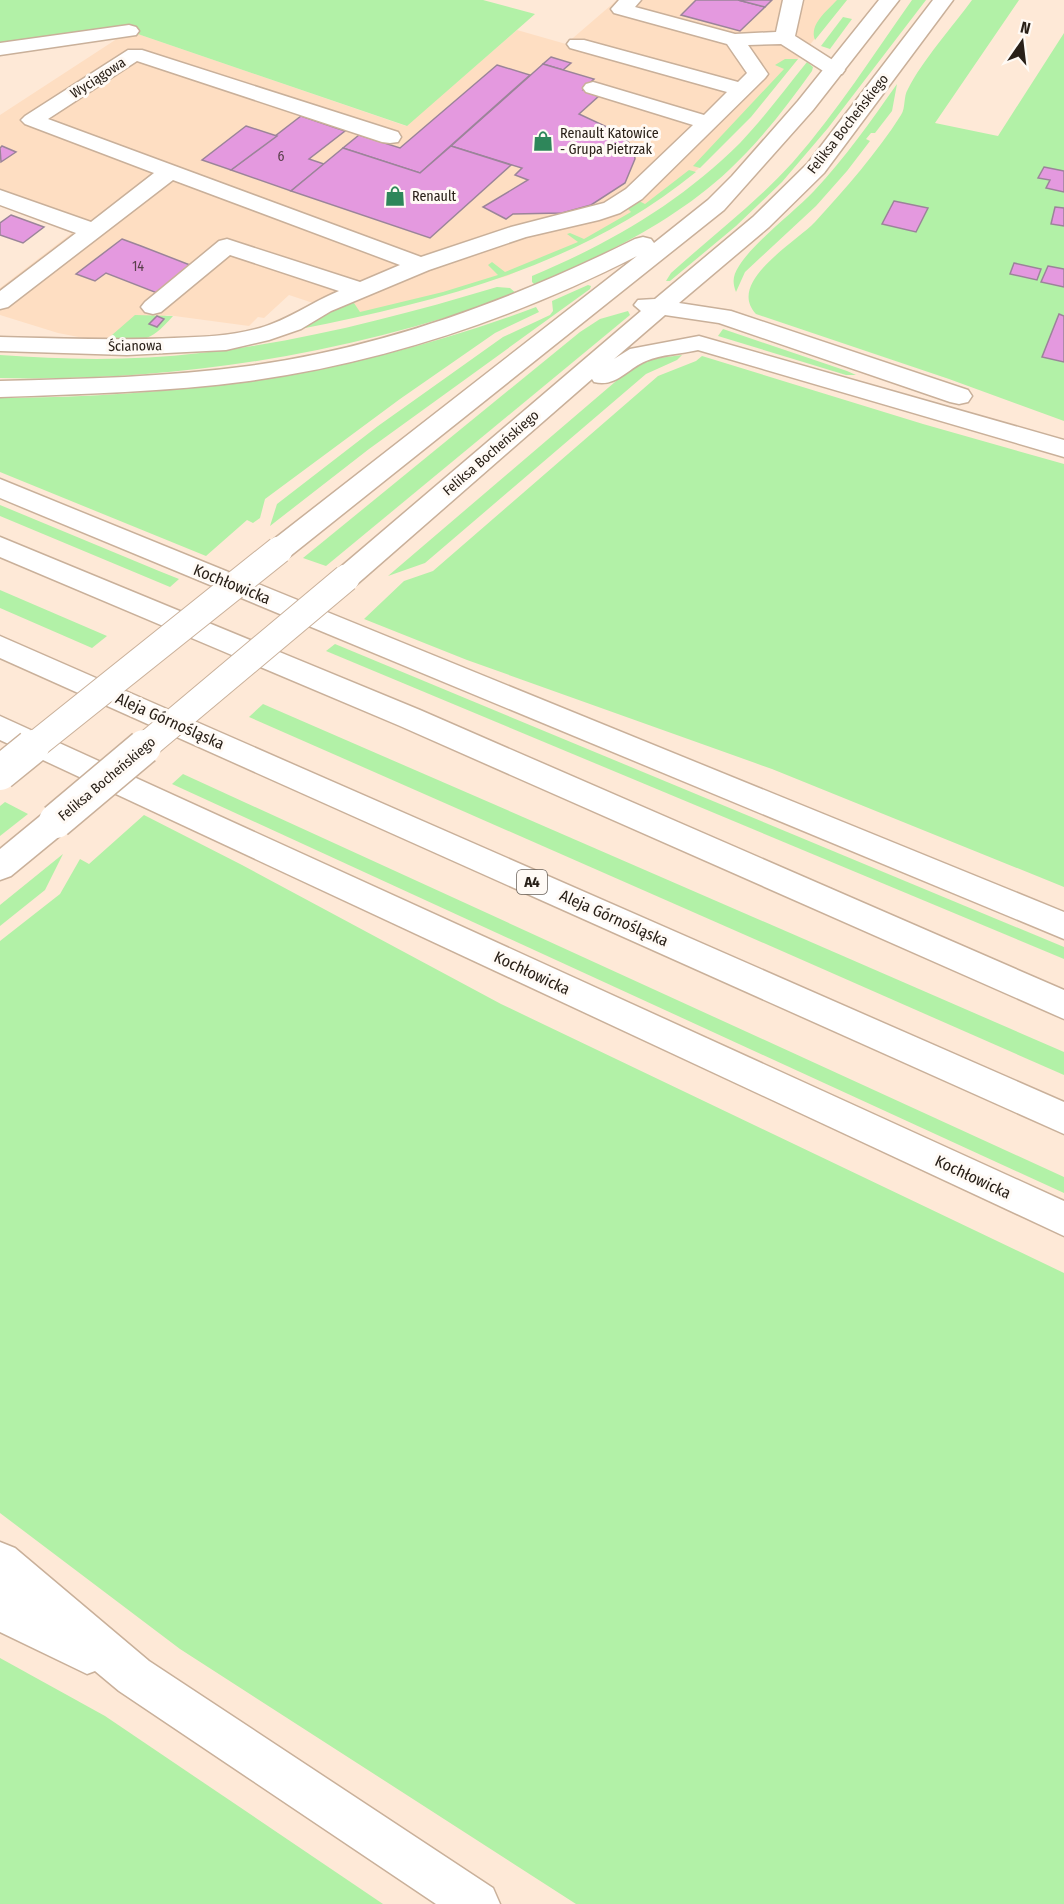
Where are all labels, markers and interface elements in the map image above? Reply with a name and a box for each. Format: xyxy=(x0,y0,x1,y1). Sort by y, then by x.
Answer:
north arrow xyxy=(992,12,1052,72)
text: N xyxy=(1019,18,1032,38)
street label: Wyciągowa xyxy=(67,54,129,102)
street label: Feliksa Bocheńskiego xyxy=(804,71,892,177)
place label: Renault Katowice - Grupa Pietrzak xyxy=(560,125,659,158)
shop icon: Renault Katowice - Grupa Pietrzak xyxy=(531,129,555,153)
house number: 6 xyxy=(278,148,285,165)
shop icon: Renault xyxy=(383,184,407,208)
place label: Renault xyxy=(412,188,457,205)
house number: 14 xyxy=(132,258,144,275)
street label: Ścianowa xyxy=(108,336,162,355)
street label: Feliksa Bocheńskiego xyxy=(440,407,542,499)
street label: Kochłowicka xyxy=(191,560,273,608)
street label: Aleja Górnośląska xyxy=(112,689,227,754)
street label: Feliksa Bocheńskiego xyxy=(55,733,159,825)
road number: A4 xyxy=(517,870,547,894)
street label: Aleja Górnośląska xyxy=(556,886,671,951)
street label: Kochłowicka xyxy=(491,947,573,999)
street label: Kochłowicka xyxy=(932,1151,1014,1203)

